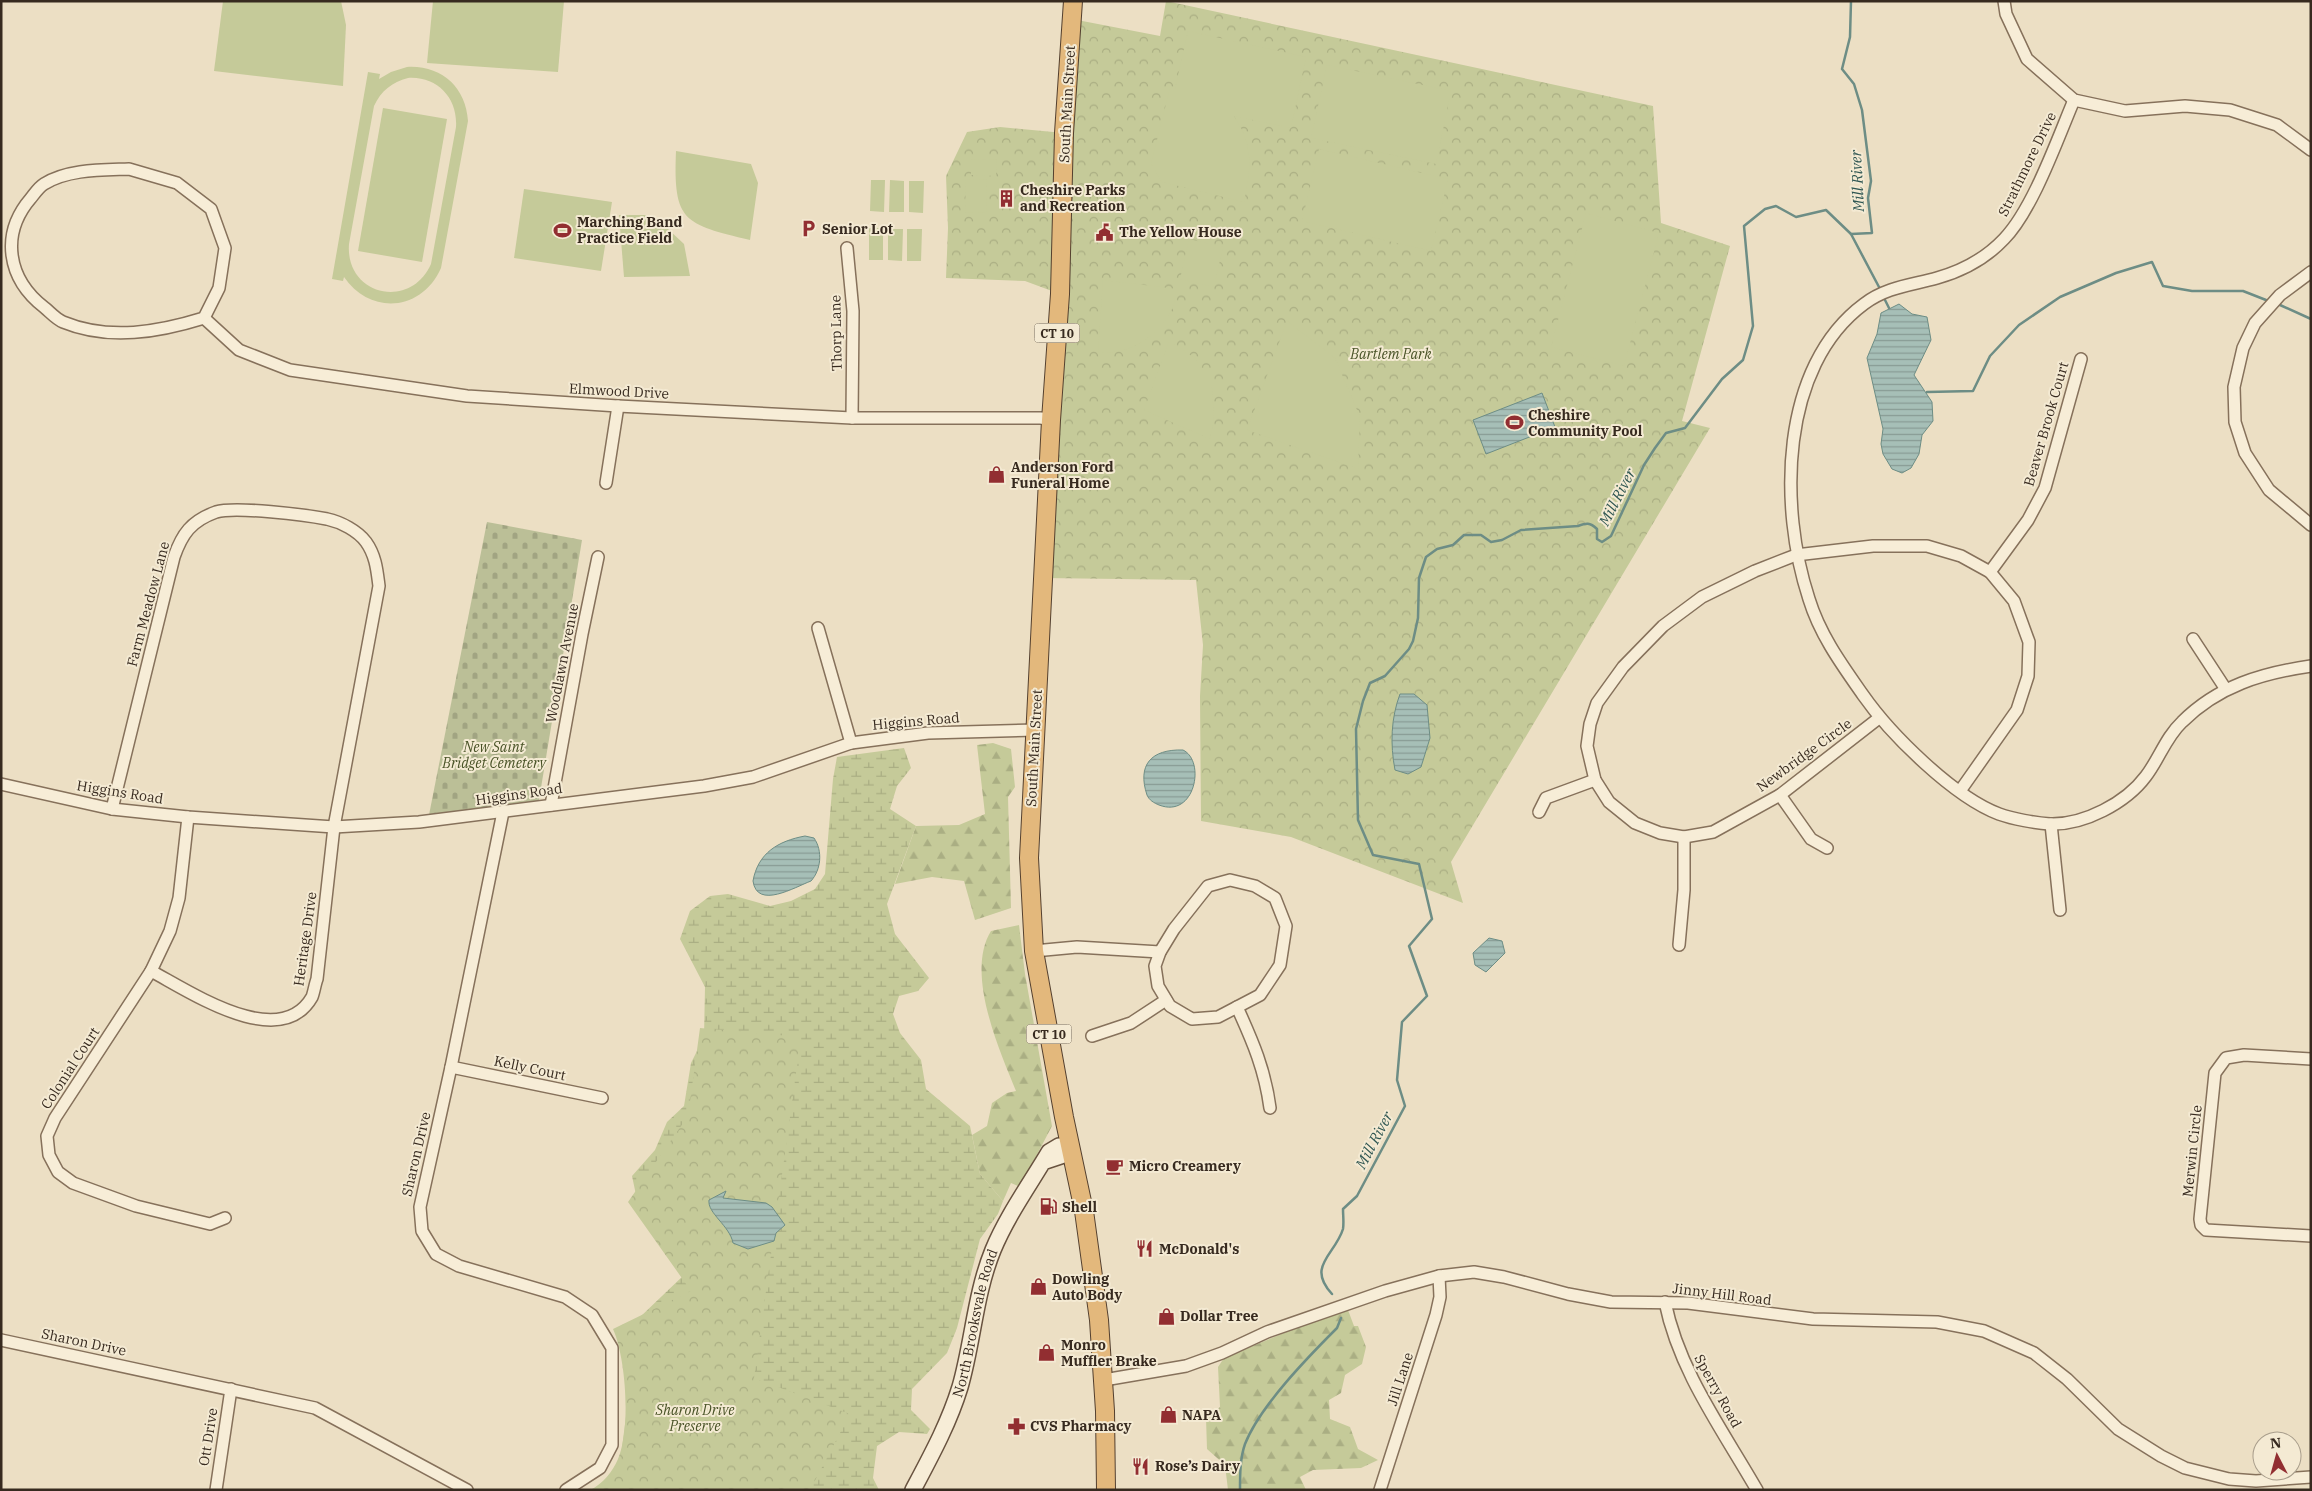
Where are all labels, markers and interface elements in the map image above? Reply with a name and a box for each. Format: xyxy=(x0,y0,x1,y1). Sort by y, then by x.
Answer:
street label: South Main Street xyxy=(1055,45,1079,163)
street label: Strathmore Drive xyxy=(1994,109,2060,219)
water label: Mill River xyxy=(1846,149,1868,213)
place label: Cheshire Parks and Recreation xyxy=(1020,181,1125,215)
building icon: Cheshire Parks and Recreation xyxy=(996,188,1016,208)
place label: Marching Band Practice Field xyxy=(577,213,682,247)
parking icon: Senior Lot xyxy=(798,219,818,239)
sports icon: Marching Band Practice Field xyxy=(553,220,573,240)
place label: Senior Lot xyxy=(822,220,893,238)
public building icon: The Yellow House xyxy=(1095,222,1115,242)
place label: The Yellow House xyxy=(1119,223,1242,241)
street label: Thorp Lane xyxy=(826,295,846,371)
road number: CT 10 xyxy=(1034,323,1080,342)
park label: Bartlem Park xyxy=(1349,345,1432,363)
street label: Beaver Brook Court xyxy=(2020,360,2072,488)
street label: Elmwood Drive xyxy=(568,379,670,403)
place label: Cheshire Community Pool xyxy=(1528,406,1643,440)
sports icon: Cheshire Community Pool xyxy=(1504,413,1524,433)
place label: Anderson Ford Funeral Home xyxy=(1011,458,1114,492)
shop icon: Anderson Ford Funeral Home xyxy=(987,465,1007,485)
water label: Mill River xyxy=(1594,465,1640,530)
street label: Farm Meadow Lane xyxy=(123,539,173,669)
street label: Woodlawn Avenue xyxy=(542,602,582,724)
street label: South Main Street xyxy=(1022,689,1046,807)
street label: Higgins Road xyxy=(872,708,961,734)
street label: Newbridge Circle xyxy=(1753,714,1855,796)
park label: New Saint Bridget Cemetery xyxy=(441,738,547,772)
street label: Higgins Road xyxy=(75,776,165,808)
street label: Higgins Road xyxy=(474,779,564,809)
street label: Heritage Drive xyxy=(289,891,321,987)
street label: Colonial Court xyxy=(37,1024,103,1112)
road number: CT 10 xyxy=(1026,1024,1072,1044)
street label: Kelly Court xyxy=(492,1052,568,1084)
street label: Merwin Circle xyxy=(2178,1104,2206,1198)
water label: Mill River xyxy=(1351,1108,1397,1173)
street label: Sharon Drive xyxy=(398,1110,434,1198)
cafe icon: Micro Creamery xyxy=(1105,1156,1125,1176)
place label: Micro Creamery xyxy=(1129,1157,1241,1175)
fuel station icon: Shell xyxy=(1038,1197,1058,1217)
place label: Shell xyxy=(1062,1198,1097,1216)
restaurant icon: McDonald's xyxy=(1135,1239,1155,1259)
place label: McDonald's xyxy=(1159,1240,1239,1258)
street label: North Brooksvale Road xyxy=(948,1246,1002,1400)
place label: Dowling Auto Body xyxy=(1052,1270,1122,1304)
shop icon: Dowling Auto Body xyxy=(1028,1277,1048,1297)
street label: Jinny Hill Road xyxy=(1671,1279,1773,1309)
shop icon: Dollar Tree xyxy=(1156,1306,1176,1326)
place label: Dollar Tree xyxy=(1180,1307,1259,1325)
street label: Sharon Drive xyxy=(40,1324,128,1360)
place label: Monro Muffler Brake xyxy=(1061,1336,1157,1370)
shop icon: Monro Muffler Brake xyxy=(1037,1343,1057,1363)
street label: Jill Lane xyxy=(1383,1350,1417,1408)
street label: Sperry Road xyxy=(1690,1351,1746,1431)
park label: Sharon Drive Preserve xyxy=(654,1401,735,1435)
shop icon: NAPA xyxy=(1158,1405,1178,1425)
place label: NAPA xyxy=(1182,1406,1221,1424)
street label: Ott Drive xyxy=(195,1407,221,1467)
pharmacy icon: CVS Pharmacy xyxy=(1006,1416,1026,1436)
place label: CVS Pharmacy xyxy=(1030,1417,1132,1435)
north arrow xyxy=(2252,1431,2302,1481)
text: N xyxy=(2269,1434,2282,1453)
restaurant icon: Rose’s Dairy xyxy=(1131,1456,1151,1476)
place label: Rose’s Dairy xyxy=(1155,1457,1240,1475)

